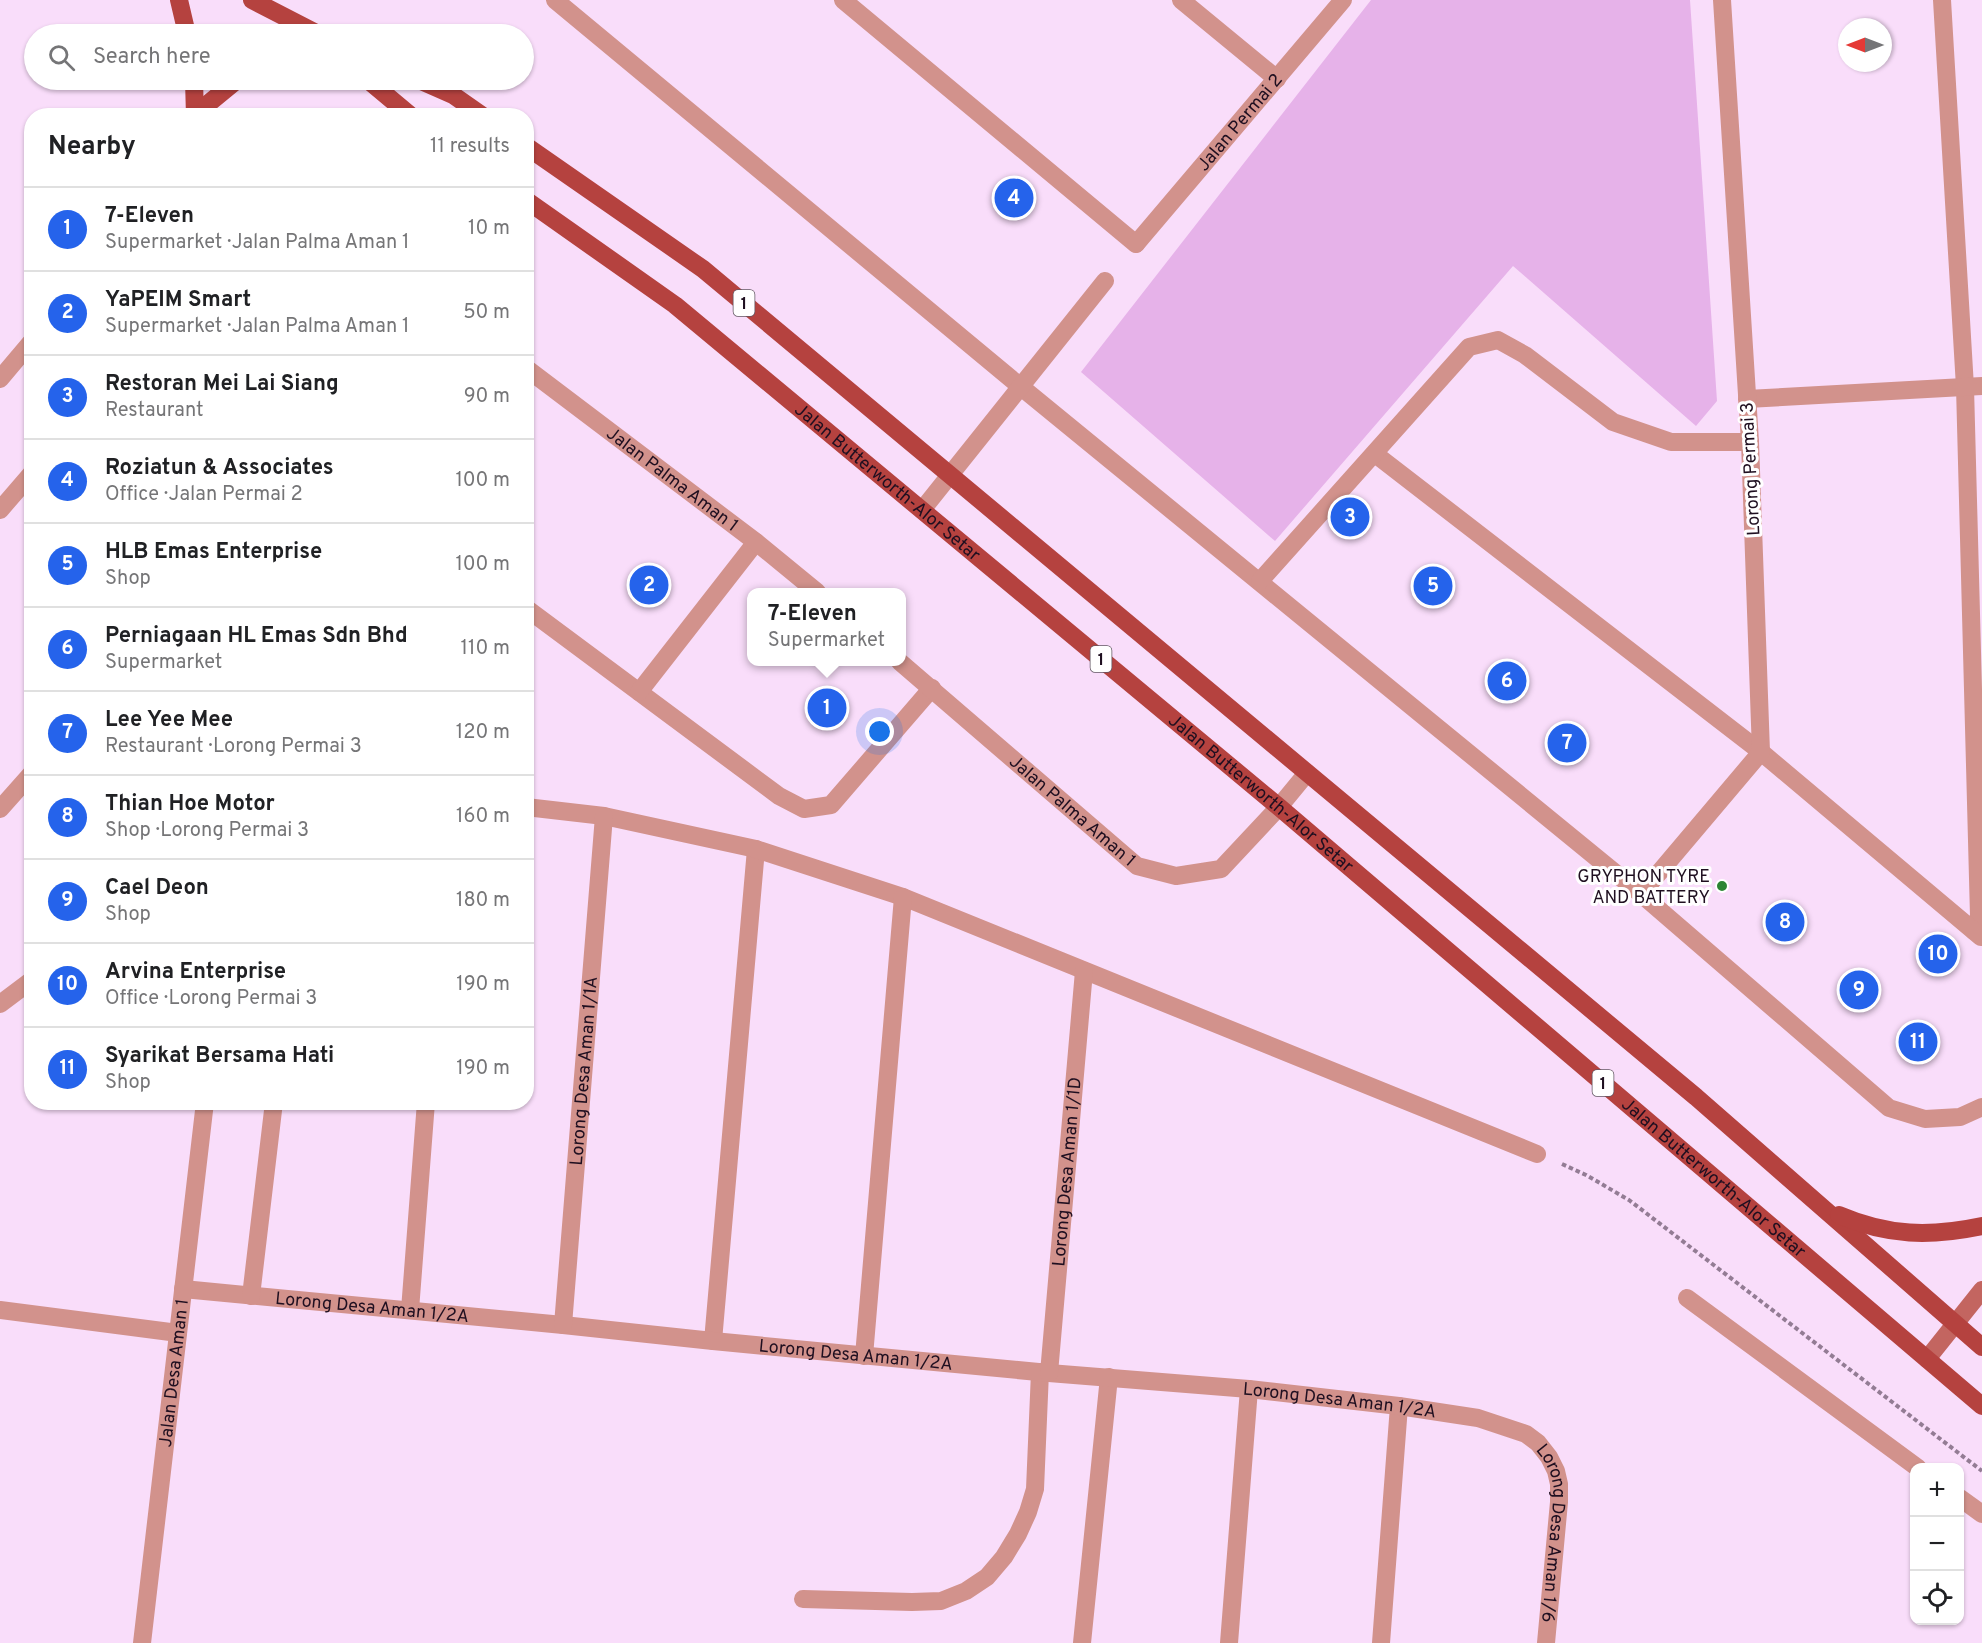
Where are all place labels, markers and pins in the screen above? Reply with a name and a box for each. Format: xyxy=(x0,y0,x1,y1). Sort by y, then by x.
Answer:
pin: 4 xyxy=(994,176,1034,220)
pin: 3 xyxy=(1330,494,1370,540)
pin: 2 xyxy=(630,562,668,608)
pin: 5 xyxy=(1414,564,1452,608)
pin: 6 xyxy=(1488,658,1526,704)
pin: 1 xyxy=(808,686,846,730)
pin: 7 xyxy=(1548,720,1586,766)
place label: GRYPHON TYRE AND BATTERY xyxy=(1577,866,1710,910)
marker: GRYPHON TYRE AND BATTERY xyxy=(1715,879,1729,893)
pin: 8 xyxy=(1766,900,1804,944)
pin: 10 xyxy=(1918,932,1958,976)
pin: 9 xyxy=(1840,968,1878,1012)
pin: 11 xyxy=(1898,1020,1938,1064)

